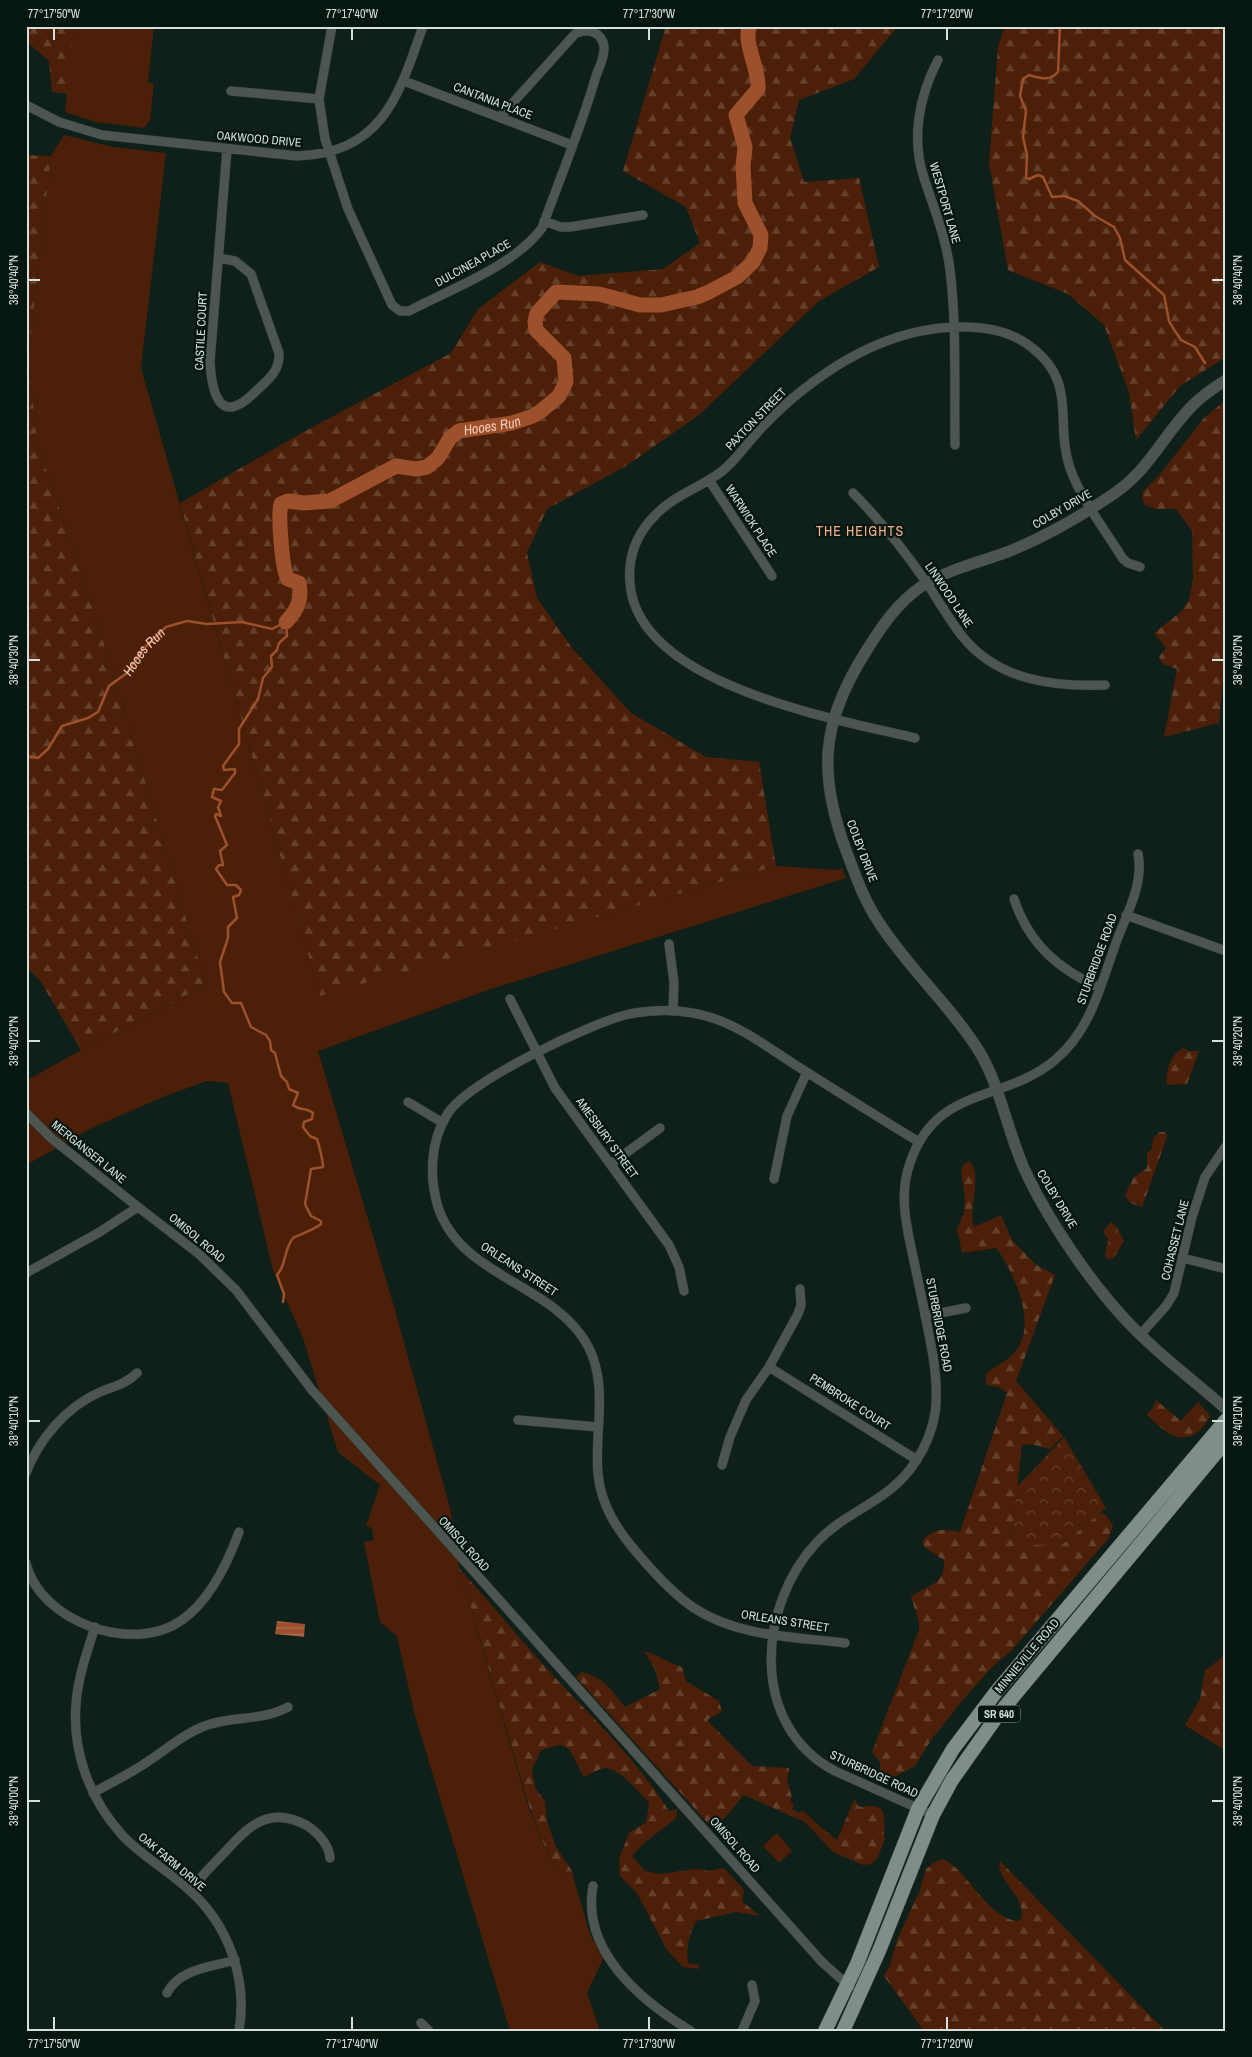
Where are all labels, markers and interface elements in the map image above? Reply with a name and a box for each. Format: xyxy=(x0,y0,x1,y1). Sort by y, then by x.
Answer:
text: 77°17'50"W xyxy=(28,6,81,22)
text: 77°17'40"W xyxy=(326,6,379,22)
text: 77°17'30"W xyxy=(623,6,676,22)
text: 77°17'20"W xyxy=(921,6,974,22)
street label: CANTANIA PLACE xyxy=(451,79,535,123)
street label: OAKWOOD DRIVE xyxy=(216,127,302,151)
street label: WESTPORT LANE xyxy=(926,160,964,246)
street label: DULCINEA PLACE xyxy=(432,236,514,290)
text: 38°40'40"N xyxy=(6,255,22,305)
text: 38°40'40"N xyxy=(1230,255,1246,305)
street label: CASTILE COURT xyxy=(191,291,211,371)
street label: PAXTON STREET xyxy=(722,384,790,454)
water label: Hooes Run xyxy=(462,412,523,439)
street label: WARWICK PLACE xyxy=(722,482,780,560)
street label: COLBY DRIVE xyxy=(1029,486,1095,532)
district label: THE HEIGHTS xyxy=(816,522,904,540)
street label: LINWOOD LANE xyxy=(921,559,977,631)
water label: Hooes Run xyxy=(119,624,169,679)
text: 38°40'30"N xyxy=(6,635,22,685)
text: 38°40'30"N xyxy=(1230,635,1246,685)
street label: COLBY DRIVE xyxy=(843,817,881,885)
street label: STURBRIDGE ROAD xyxy=(1073,911,1121,1007)
text: 38°40'20"N xyxy=(6,1016,22,1066)
text: 38°40'20"N xyxy=(1230,1016,1246,1066)
street label: AMESBURY STREET xyxy=(572,1093,642,1182)
street label: MERGANSER LANE xyxy=(48,1117,130,1187)
street label: COLBY DRIVE xyxy=(1033,1167,1081,1231)
street label: COHASSET LANE xyxy=(1157,1198,1193,1282)
street label: OMISOL ROAD xyxy=(165,1210,229,1266)
street label: ORLEANS STREET xyxy=(477,1238,561,1300)
street label: STURBRIDGE ROAD xyxy=(922,1277,956,1373)
street label: PEMBROKE COURT xyxy=(807,1370,893,1434)
text: 38°40'10"N xyxy=(6,1396,22,1446)
text: 38°40'10"N xyxy=(1230,1396,1246,1446)
street label: OMISOL ROAD xyxy=(435,1513,493,1575)
street label: ORLEANS STREET xyxy=(740,1606,830,1636)
street label: MINNIEVILLE ROAD xyxy=(991,1615,1063,1697)
road number: SR 640 xyxy=(978,1706,1020,1722)
street label: STURBRIDGE ROAD xyxy=(827,1747,921,1801)
text: 38°40'00"N xyxy=(6,1776,22,1826)
text: 38°40'00"N xyxy=(1230,1776,1246,1826)
street label: OMISOL ROAD xyxy=(706,1814,764,1876)
street label: OAK FARM DRIVE xyxy=(135,1829,209,1895)
text: 77°17'50"W xyxy=(28,2036,81,2052)
text: 77°17'40"W xyxy=(326,2036,379,2052)
text: 77°17'30"W xyxy=(623,2036,676,2052)
text: 77°17'20"W xyxy=(921,2036,974,2052)

